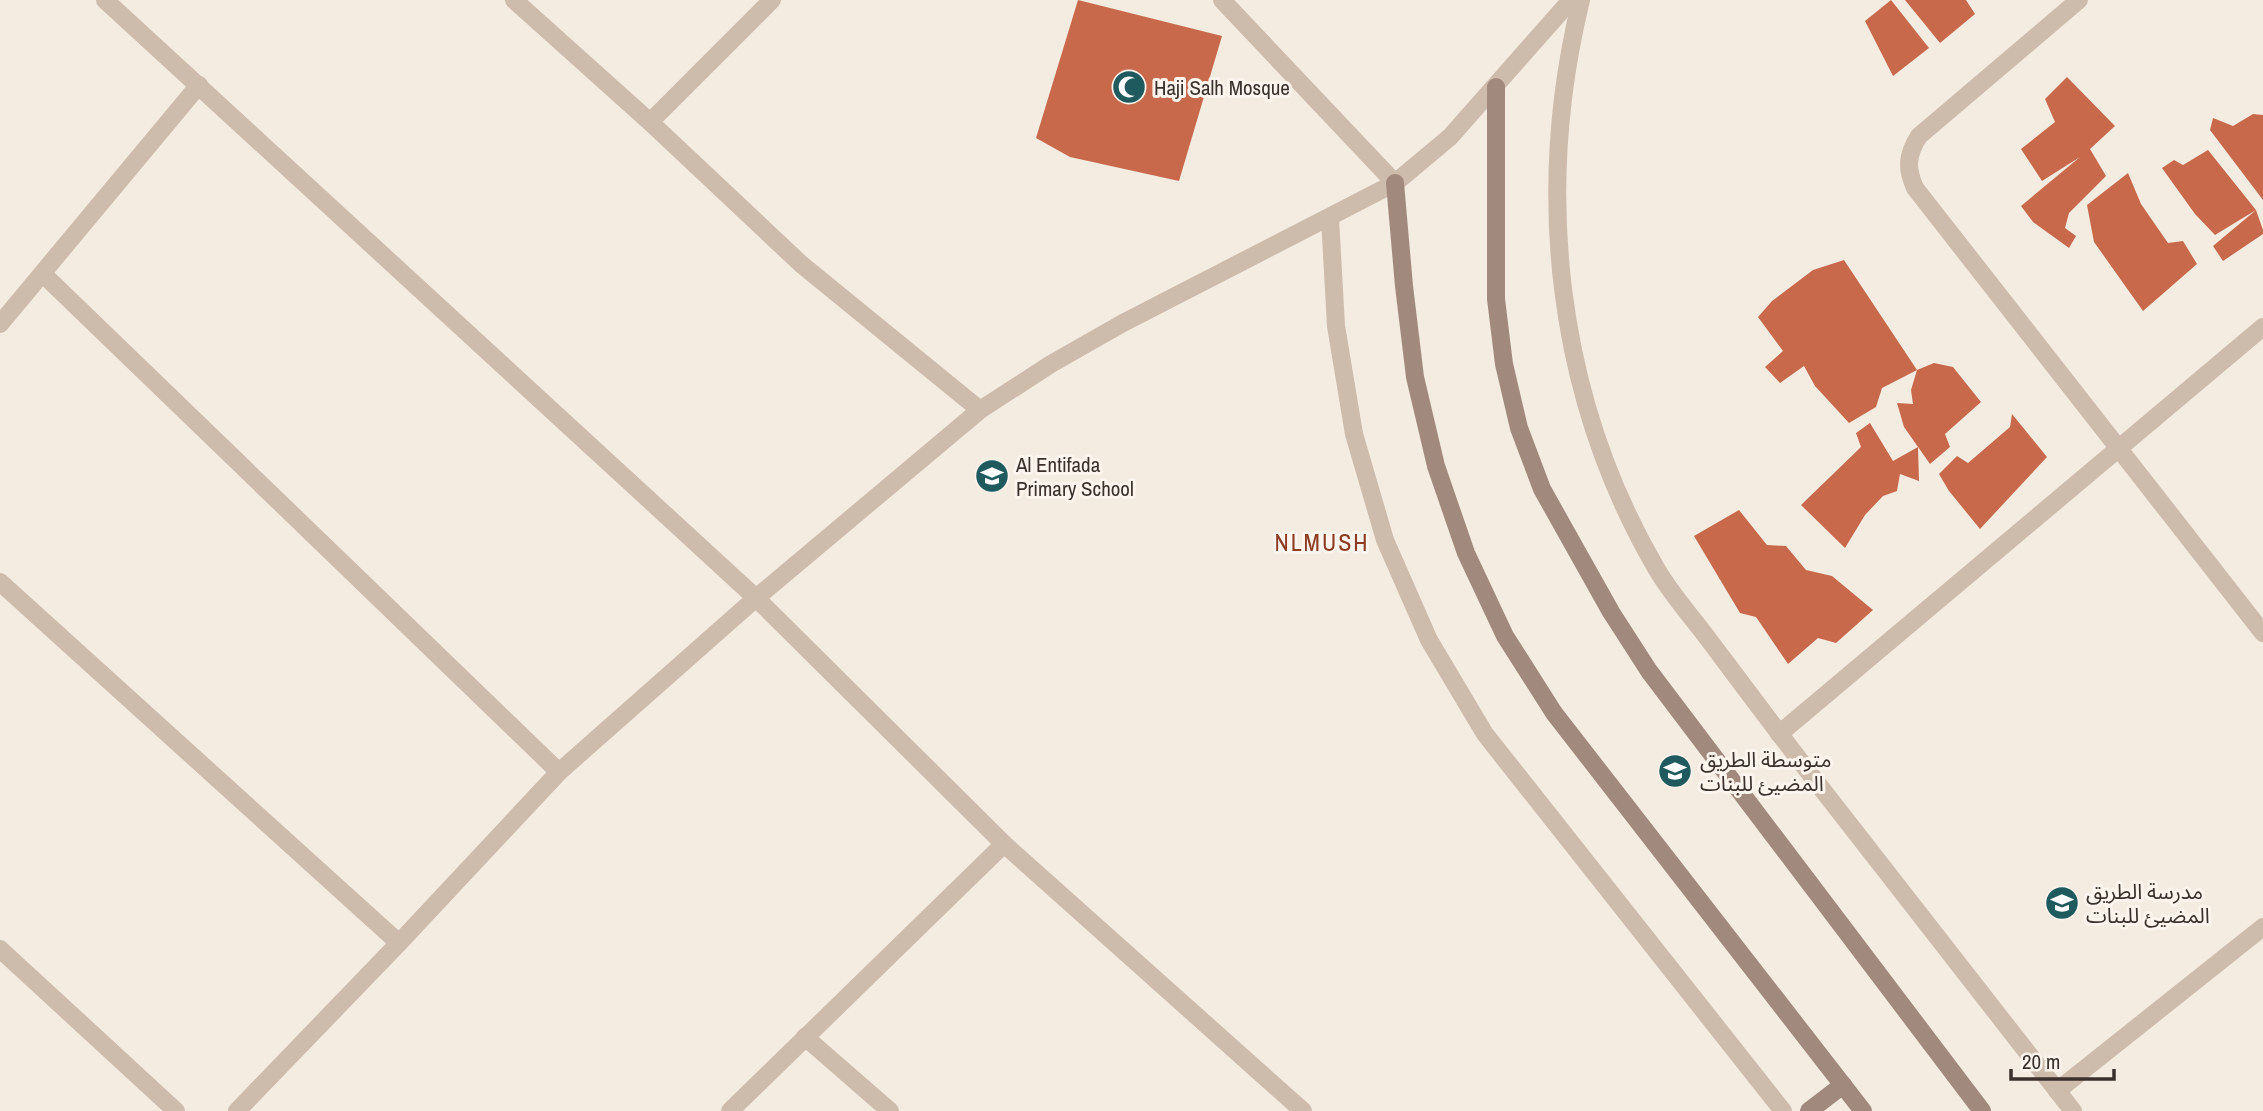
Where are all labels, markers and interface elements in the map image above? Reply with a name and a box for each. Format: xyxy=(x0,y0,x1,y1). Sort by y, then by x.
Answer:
mosque icon: Haji Salh Mosque xyxy=(1110,68,1148,106)
place label: Haji Salh Mosque xyxy=(1154,73,1290,102)
place label: Al Entifada Primary School xyxy=(1015,450,1134,503)
school or university icon: Al Entifada Primary School xyxy=(973,457,1011,495)
district label: NLMUSH xyxy=(1274,526,1370,558)
place label: متوسطة الطريق المضيئ للبنات xyxy=(1700,745,1831,798)
school or university icon: متوسطة الطريق المضيئ للبنات xyxy=(1656,752,1694,790)
place label: مدرسة الطريق المضيئ للبنات xyxy=(2086,877,2210,930)
school or university icon: مدرسة الطريق المضيئ للبنات xyxy=(2043,884,2081,922)
scale bar xyxy=(2011,1038,2114,1082)
text: 20 m xyxy=(2022,1047,2060,1076)

